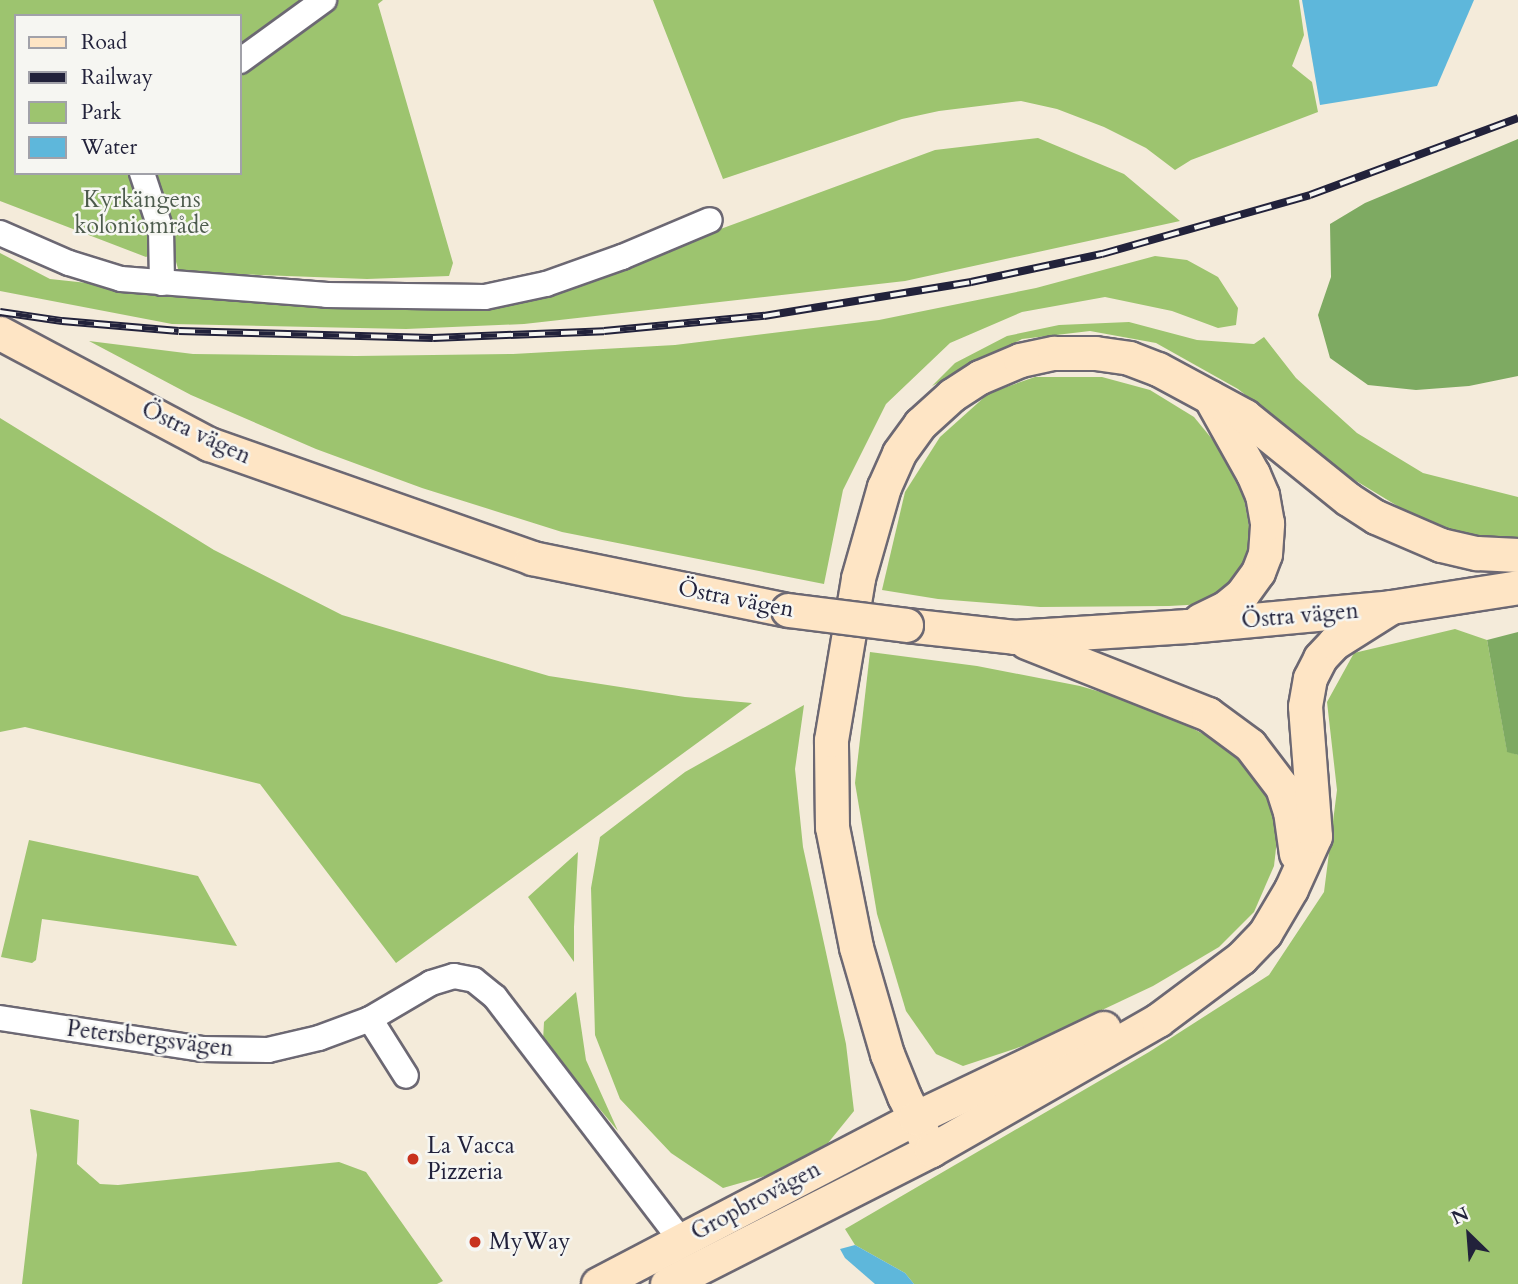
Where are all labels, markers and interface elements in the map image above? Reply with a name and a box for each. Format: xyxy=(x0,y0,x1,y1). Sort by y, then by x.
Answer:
legend xyxy=(14,14,242,175)
text: Road xyxy=(81,28,127,57)
text: Railway xyxy=(81,63,153,92)
text: Park xyxy=(81,98,121,127)
text: Water xyxy=(81,133,137,162)
park label: Kyrkängens koloniområde xyxy=(74,186,210,240)
street label: Östra vägen xyxy=(137,396,255,470)
street label: Östra vägen xyxy=(676,574,796,624)
street label: Östra vägen xyxy=(1240,597,1360,635)
street label: Petersbergsvägen xyxy=(65,1015,235,1063)
place label: La Vacca Pizzeria xyxy=(427,1132,515,1186)
marker: La Vacca Pizzeria xyxy=(405,1151,421,1167)
street label: Gropbrovägen xyxy=(687,1155,825,1247)
north arrow xyxy=(1434,1200,1504,1270)
text: N xyxy=(1447,1201,1473,1231)
place label: MyWay xyxy=(489,1228,570,1256)
marker: MyWay xyxy=(467,1234,483,1250)

